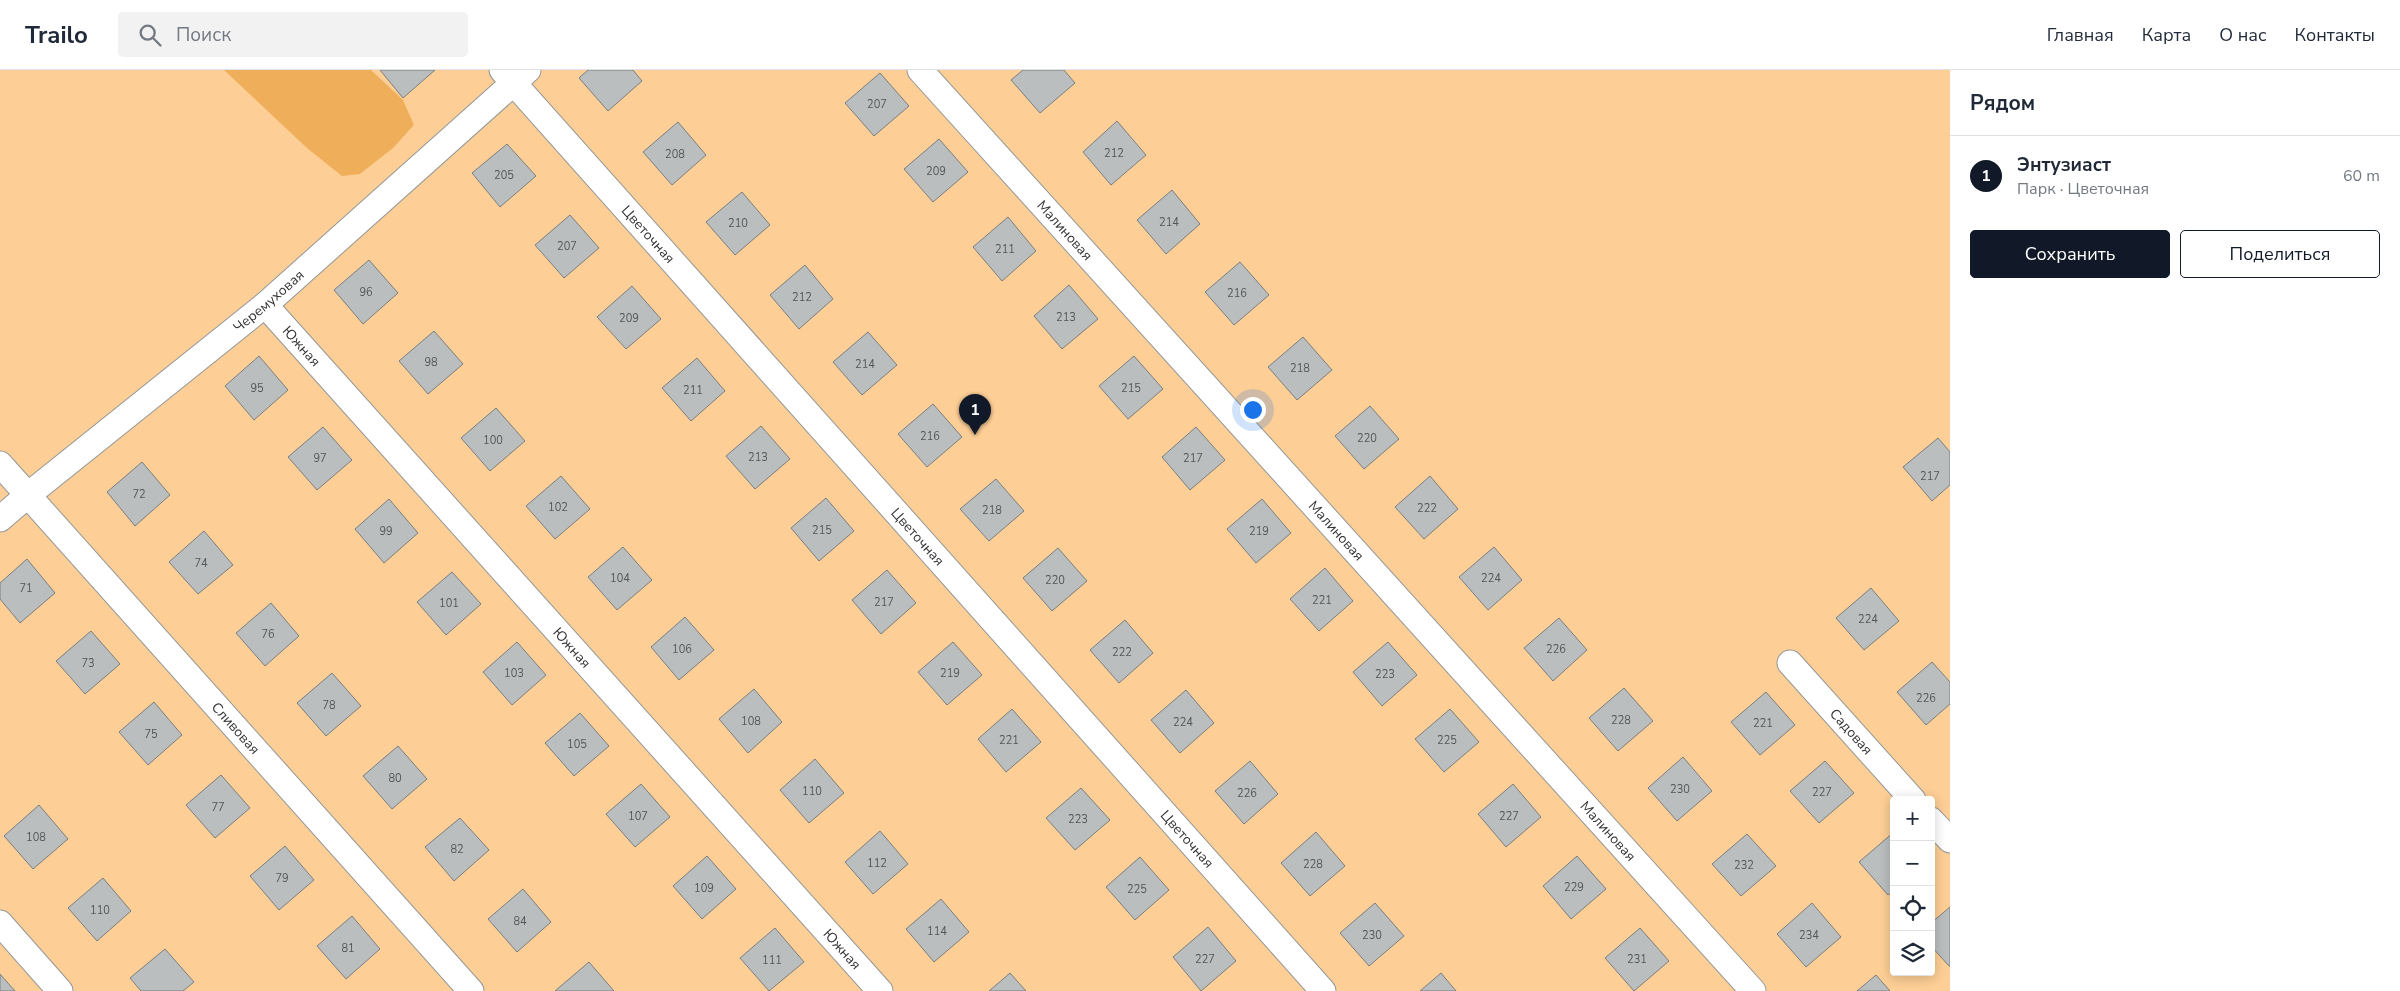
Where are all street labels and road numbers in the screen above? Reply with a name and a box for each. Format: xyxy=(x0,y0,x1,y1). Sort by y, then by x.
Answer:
street label: Малиновая xyxy=(1033,196,1097,264)
street label: Цветочная xyxy=(618,201,679,267)
street label: Черемуховая xyxy=(229,265,308,336)
street label: Южная xyxy=(278,322,325,370)
street label: Малиновая xyxy=(1304,496,1369,565)
street label: Цветочная xyxy=(887,504,949,570)
street label: Южная xyxy=(549,623,595,672)
street label: Сливовая xyxy=(207,698,264,758)
street label: Садовая xyxy=(1826,704,1877,759)
street label: Малиновая xyxy=(1576,797,1640,865)
street label: Цветочная xyxy=(1156,806,1218,872)
street label: Южная xyxy=(819,925,866,973)

